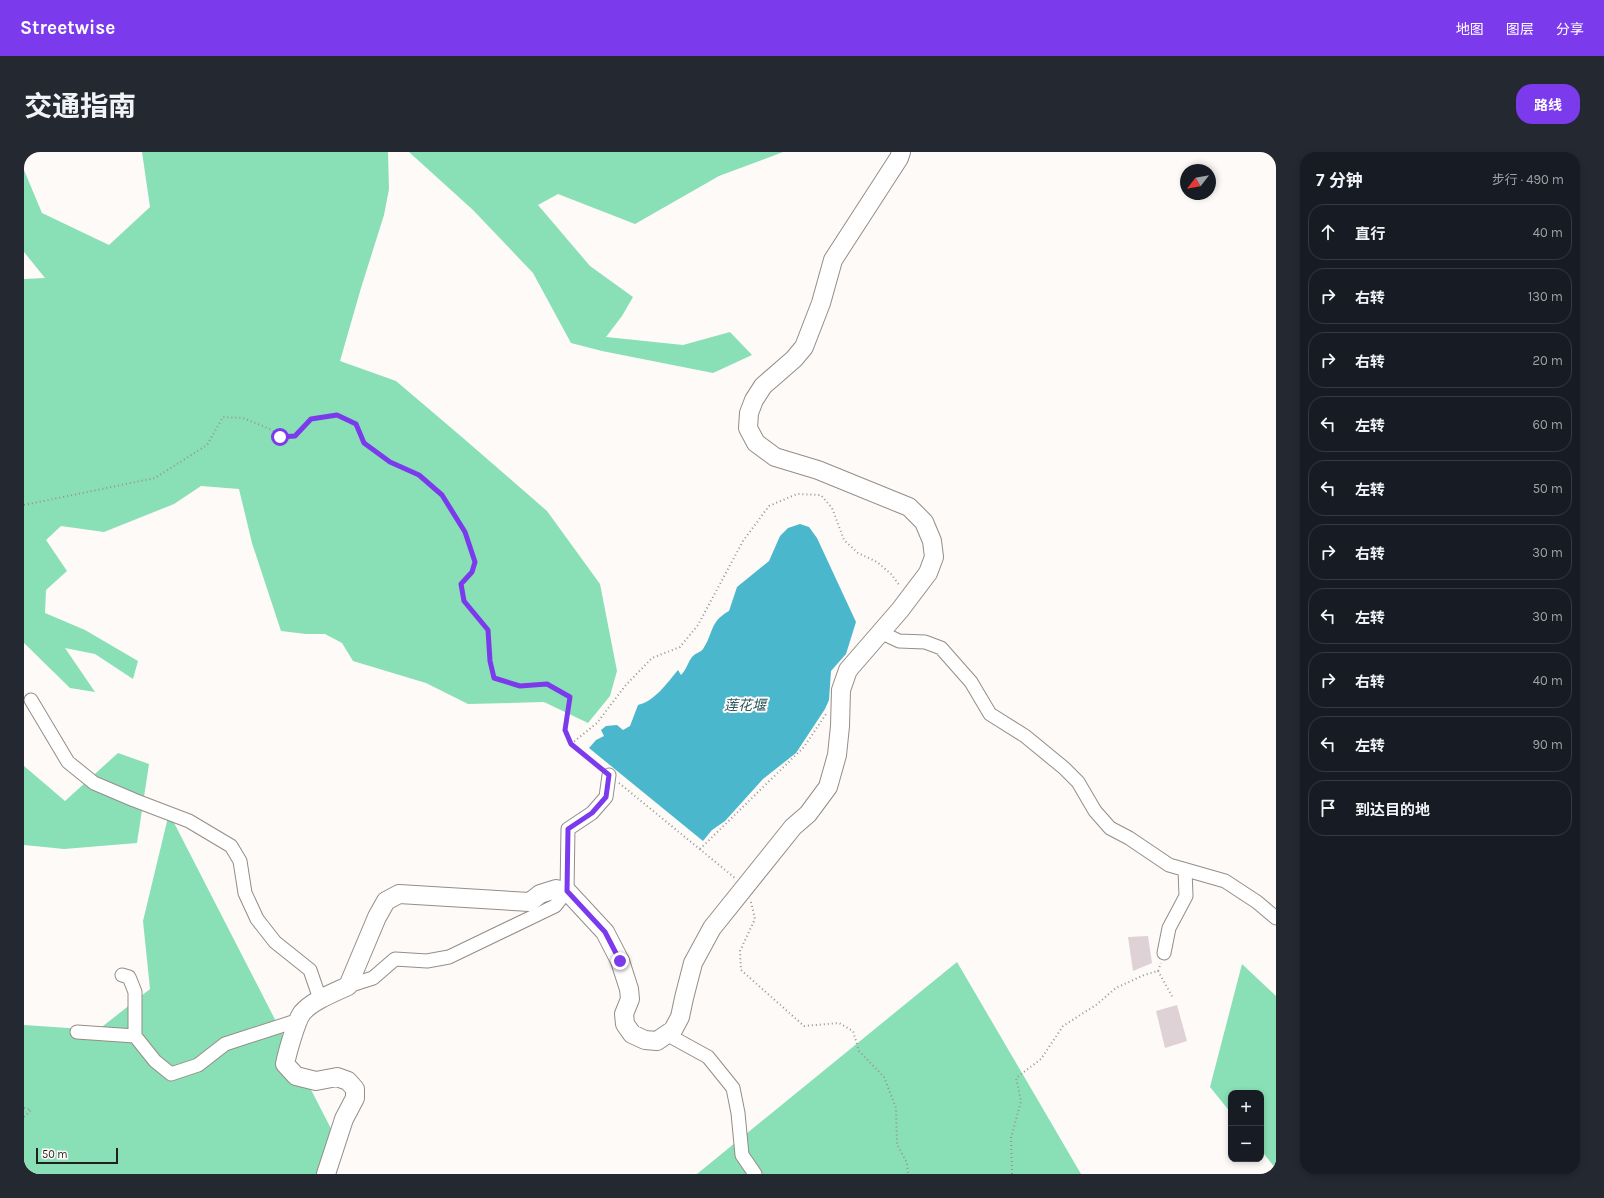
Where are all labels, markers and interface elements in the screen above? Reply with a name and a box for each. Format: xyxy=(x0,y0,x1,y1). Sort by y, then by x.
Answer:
text: Streetwise xyxy=(20,17,115,39)
text: 地图 xyxy=(1456,21,1484,38)
text: 图层 xyxy=(1506,21,1534,38)
text: 分享 xyxy=(1556,21,1584,38)
button: 路线 xyxy=(1516,84,1580,124)
text: 交通指南 xyxy=(24,90,136,123)
north arrow xyxy=(1180,164,1216,200)
text: 7 分钟 xyxy=(1316,170,1363,190)
text: 步行 · 490 m xyxy=(1492,172,1564,187)
icon: ahead xyxy=(1317,221,1339,243)
text: 直行 xyxy=(1355,225,1385,243)
text: 40 m xyxy=(1533,225,1563,240)
icon: right xyxy=(1317,285,1339,307)
text: 右转 xyxy=(1355,289,1385,307)
text: 130 m xyxy=(1528,289,1563,304)
icon: right xyxy=(1317,349,1339,371)
text: 右转 xyxy=(1355,353,1385,371)
text: 20 m xyxy=(1533,353,1563,368)
icon: left xyxy=(1317,413,1339,435)
text: 左转 xyxy=(1355,417,1385,435)
text: 60 m xyxy=(1533,417,1563,432)
route start xyxy=(271,428,289,446)
icon: left xyxy=(1317,477,1339,499)
text: 左转 xyxy=(1355,481,1385,499)
text: 50 m xyxy=(1533,481,1563,496)
icon: right xyxy=(1317,541,1339,563)
text: 右转 xyxy=(1355,545,1385,563)
text: 30 m xyxy=(1532,545,1563,560)
icon: left xyxy=(1317,605,1339,627)
text: 左转 xyxy=(1355,609,1385,627)
text: 30 m xyxy=(1532,609,1563,624)
icon: right xyxy=(1317,669,1339,691)
text: 右转 xyxy=(1355,673,1385,691)
text: 40 m xyxy=(1533,673,1563,688)
water label: 莲花堰 xyxy=(724,697,768,714)
icon: left xyxy=(1317,733,1339,755)
text: 左转 xyxy=(1355,737,1385,755)
text: 90 m xyxy=(1532,737,1563,752)
icon: arrive xyxy=(1317,797,1339,819)
text: 到达目的地 xyxy=(1355,801,1430,819)
route end xyxy=(611,952,629,970)
map controls xyxy=(1228,1090,1264,1162)
button: + xyxy=(1228,1090,1264,1126)
button: − xyxy=(1228,1126,1264,1162)
scale bar xyxy=(36,1146,118,1165)
text: 50 m xyxy=(42,1148,68,1161)

